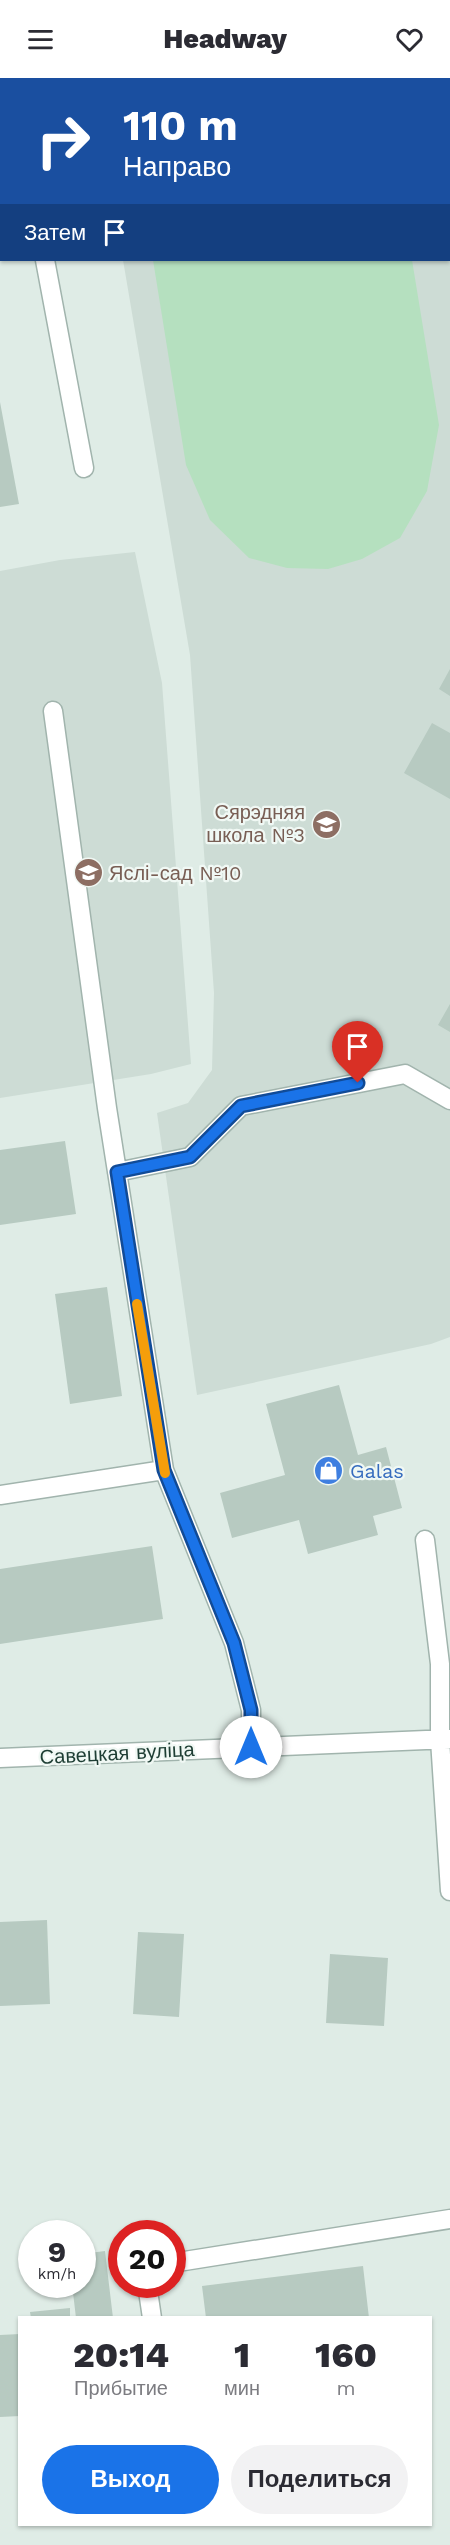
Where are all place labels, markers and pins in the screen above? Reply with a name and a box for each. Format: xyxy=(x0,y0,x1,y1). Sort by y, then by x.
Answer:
place label: Сярэдняя школа №3 xyxy=(206,800,305,847)
school or university icon: Сярэдняя школа №3 xyxy=(310,808,342,840)
school or university icon: Яслі-сад №10 xyxy=(72,857,104,889)
place label: Яслі-сад №10 xyxy=(109,861,242,885)
pin xyxy=(332,1021,383,1083)
shop icon: Galas xyxy=(313,1455,345,1487)
place label: Galas xyxy=(350,1459,404,1483)

